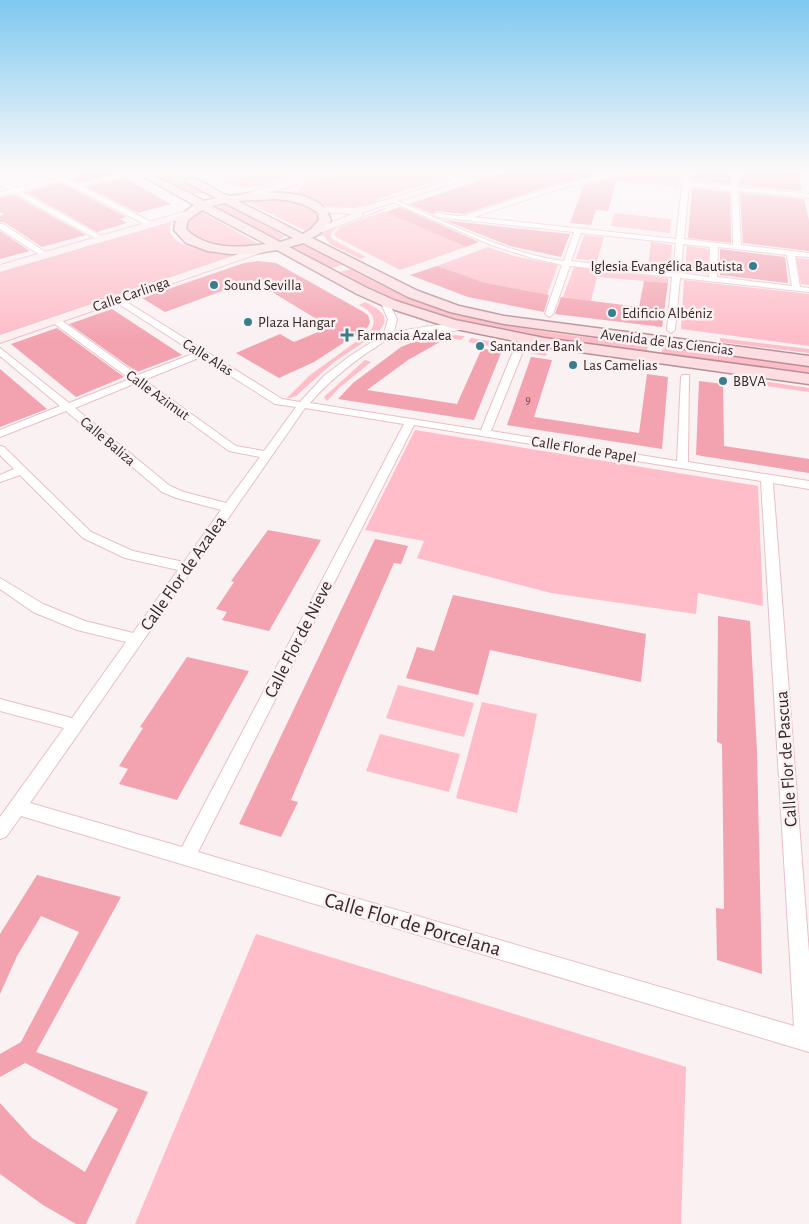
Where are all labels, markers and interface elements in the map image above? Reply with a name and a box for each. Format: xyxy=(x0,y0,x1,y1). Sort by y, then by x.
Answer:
place label: Iglesia Evangélica Bautista xyxy=(591,259,743,274)
marker: Iglesia Evangélica Bautista xyxy=(747,260,759,272)
street label: Calle Carlinga xyxy=(91,274,172,315)
place label: Sound Sevilla xyxy=(224,278,302,293)
marker: Sound Sevilla xyxy=(208,279,220,291)
place label: Edificio Albéniz xyxy=(622,306,712,321)
marker: Edificio Albéniz xyxy=(606,307,618,319)
place label: Plaza Hangar xyxy=(258,315,335,330)
marker: Plaza Hangar xyxy=(242,316,254,328)
street label: Avenida de las Ciencias xyxy=(600,327,734,358)
place label: Farmacia Azalea xyxy=(357,328,452,343)
marker: Farmacia Azalea xyxy=(341,329,353,341)
street label: Calle Alas xyxy=(180,336,236,379)
place label: Santander Bank xyxy=(490,339,582,354)
marker: Santander Bank xyxy=(474,340,486,352)
place label: Las Camelias xyxy=(583,358,658,373)
marker: Las Camelias xyxy=(567,359,579,371)
street label: Calle Azimut xyxy=(123,367,192,423)
place label: BBVA xyxy=(733,374,766,389)
marker: BBVA xyxy=(717,375,729,387)
house number: 9 xyxy=(525,394,531,406)
street label: Calle Baliza xyxy=(77,414,138,469)
street label: Calle Flor de Papel xyxy=(530,434,637,465)
street label: Calle Flor de Azalea xyxy=(138,513,230,634)
street label: Calle Flor de Nieve xyxy=(262,578,336,701)
street label: Calle Flor de Pascua xyxy=(773,690,801,828)
street label: Calle Flor de Porcelana xyxy=(322,889,504,960)

